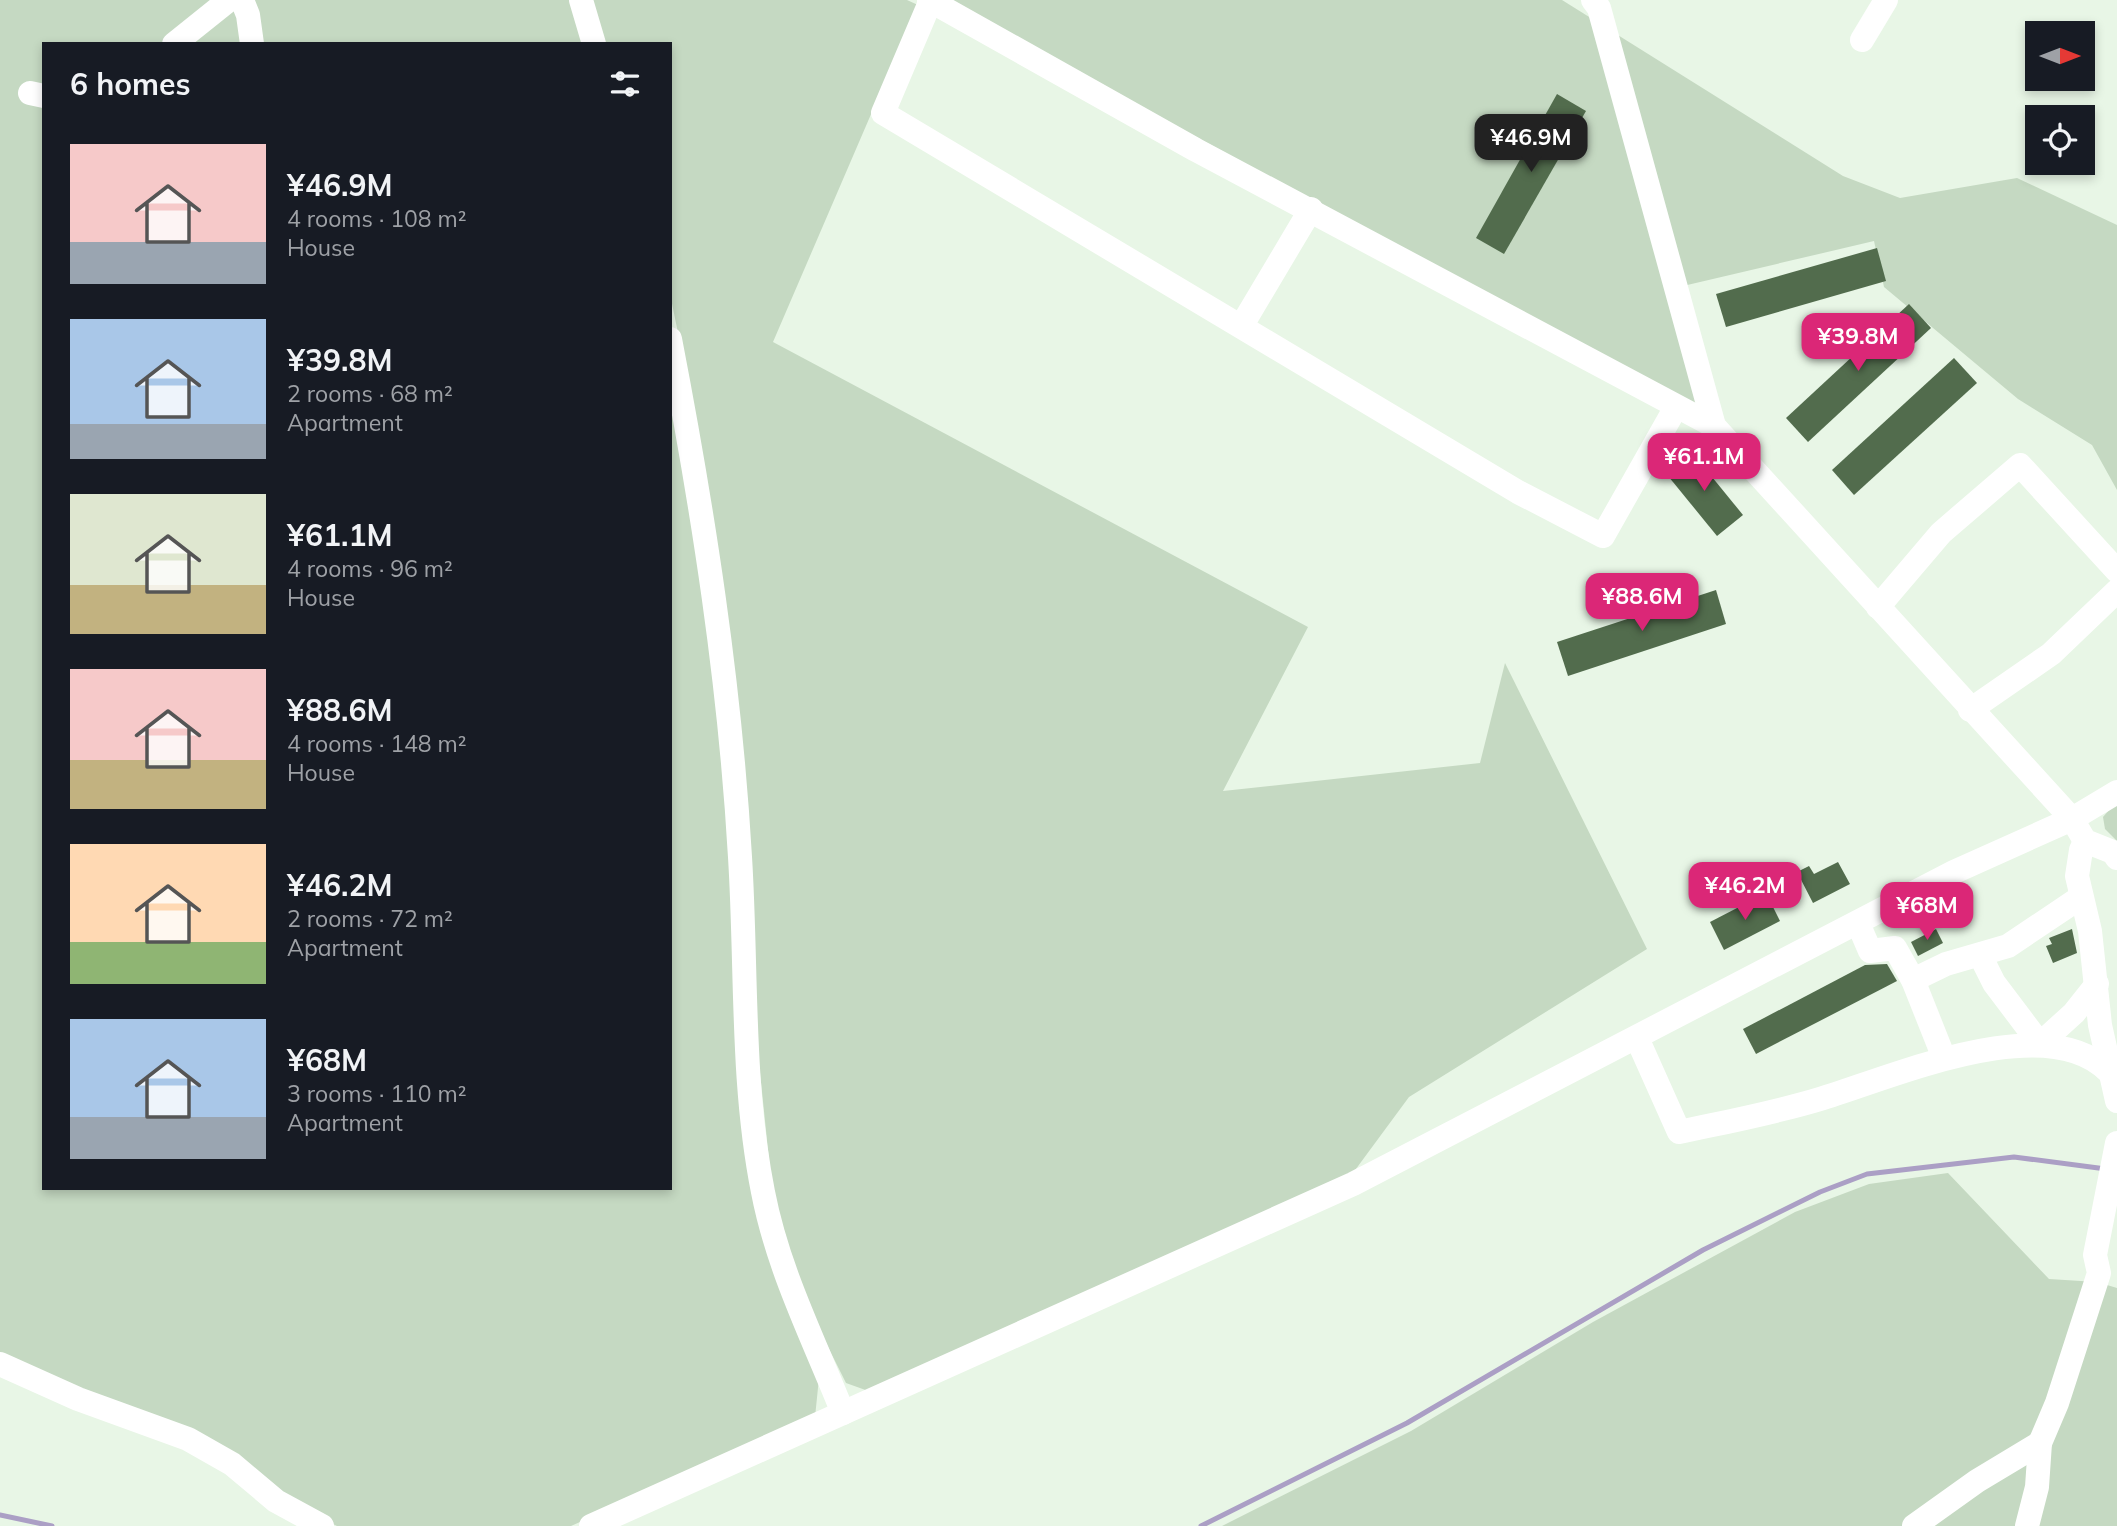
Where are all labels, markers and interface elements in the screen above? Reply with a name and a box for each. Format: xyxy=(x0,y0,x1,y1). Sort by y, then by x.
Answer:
north arrow xyxy=(2025,21,2095,91)
map controls xyxy=(2025,21,2095,175)
text: 6 homes xyxy=(70,65,191,103)
icon: filters xyxy=(606,65,644,103)
button: locate xyxy=(2025,105,2095,175)
pin: ¥46.9M xyxy=(1474,114,1588,174)
text: ¥46.9M xyxy=(1491,122,1571,151)
text: ¥46.9M xyxy=(287,166,393,204)
icon: home xyxy=(126,172,210,256)
text: 4 rooms · 108 m² xyxy=(287,204,467,233)
text: House xyxy=(287,233,355,262)
pin: ¥39.8M xyxy=(1801,314,1915,373)
text: ¥39.8M xyxy=(1818,321,1898,350)
text: ¥39.8M xyxy=(287,341,393,379)
icon: home xyxy=(126,347,210,431)
text: 2 rooms · 68 m² xyxy=(287,379,453,408)
text: Apartment xyxy=(287,408,403,437)
pin: ¥61.1M xyxy=(1647,434,1761,493)
text: ¥61.1M xyxy=(1664,441,1744,470)
text: ¥61.1M xyxy=(287,516,393,554)
icon: home xyxy=(126,522,210,606)
text: 4 rooms · 96 m² xyxy=(287,554,453,583)
pin: ¥88.6M xyxy=(1585,574,1699,633)
text: ¥88.6M xyxy=(1602,581,1682,610)
text: House xyxy=(287,583,355,612)
text: ¥88.6M xyxy=(287,691,393,729)
icon: home xyxy=(126,697,210,781)
text: 4 rooms · 148 m² xyxy=(287,729,467,758)
text: House xyxy=(287,758,355,787)
pin: ¥46.2M xyxy=(1688,862,1802,922)
text: ¥46.2M xyxy=(287,866,393,904)
text: ¥46.2M xyxy=(1705,870,1785,899)
icon: home xyxy=(126,872,210,956)
pin: ¥68M xyxy=(1886,883,1968,942)
text: ¥68M xyxy=(1896,890,1958,919)
text: 2 rooms · 72 m² xyxy=(287,904,453,933)
text: Apartment xyxy=(287,933,403,962)
text: ¥68M xyxy=(287,1041,367,1079)
icon: home xyxy=(126,1047,210,1131)
text: 3 rooms · 110 m² xyxy=(287,1079,467,1108)
text: Apartment xyxy=(287,1108,403,1137)

